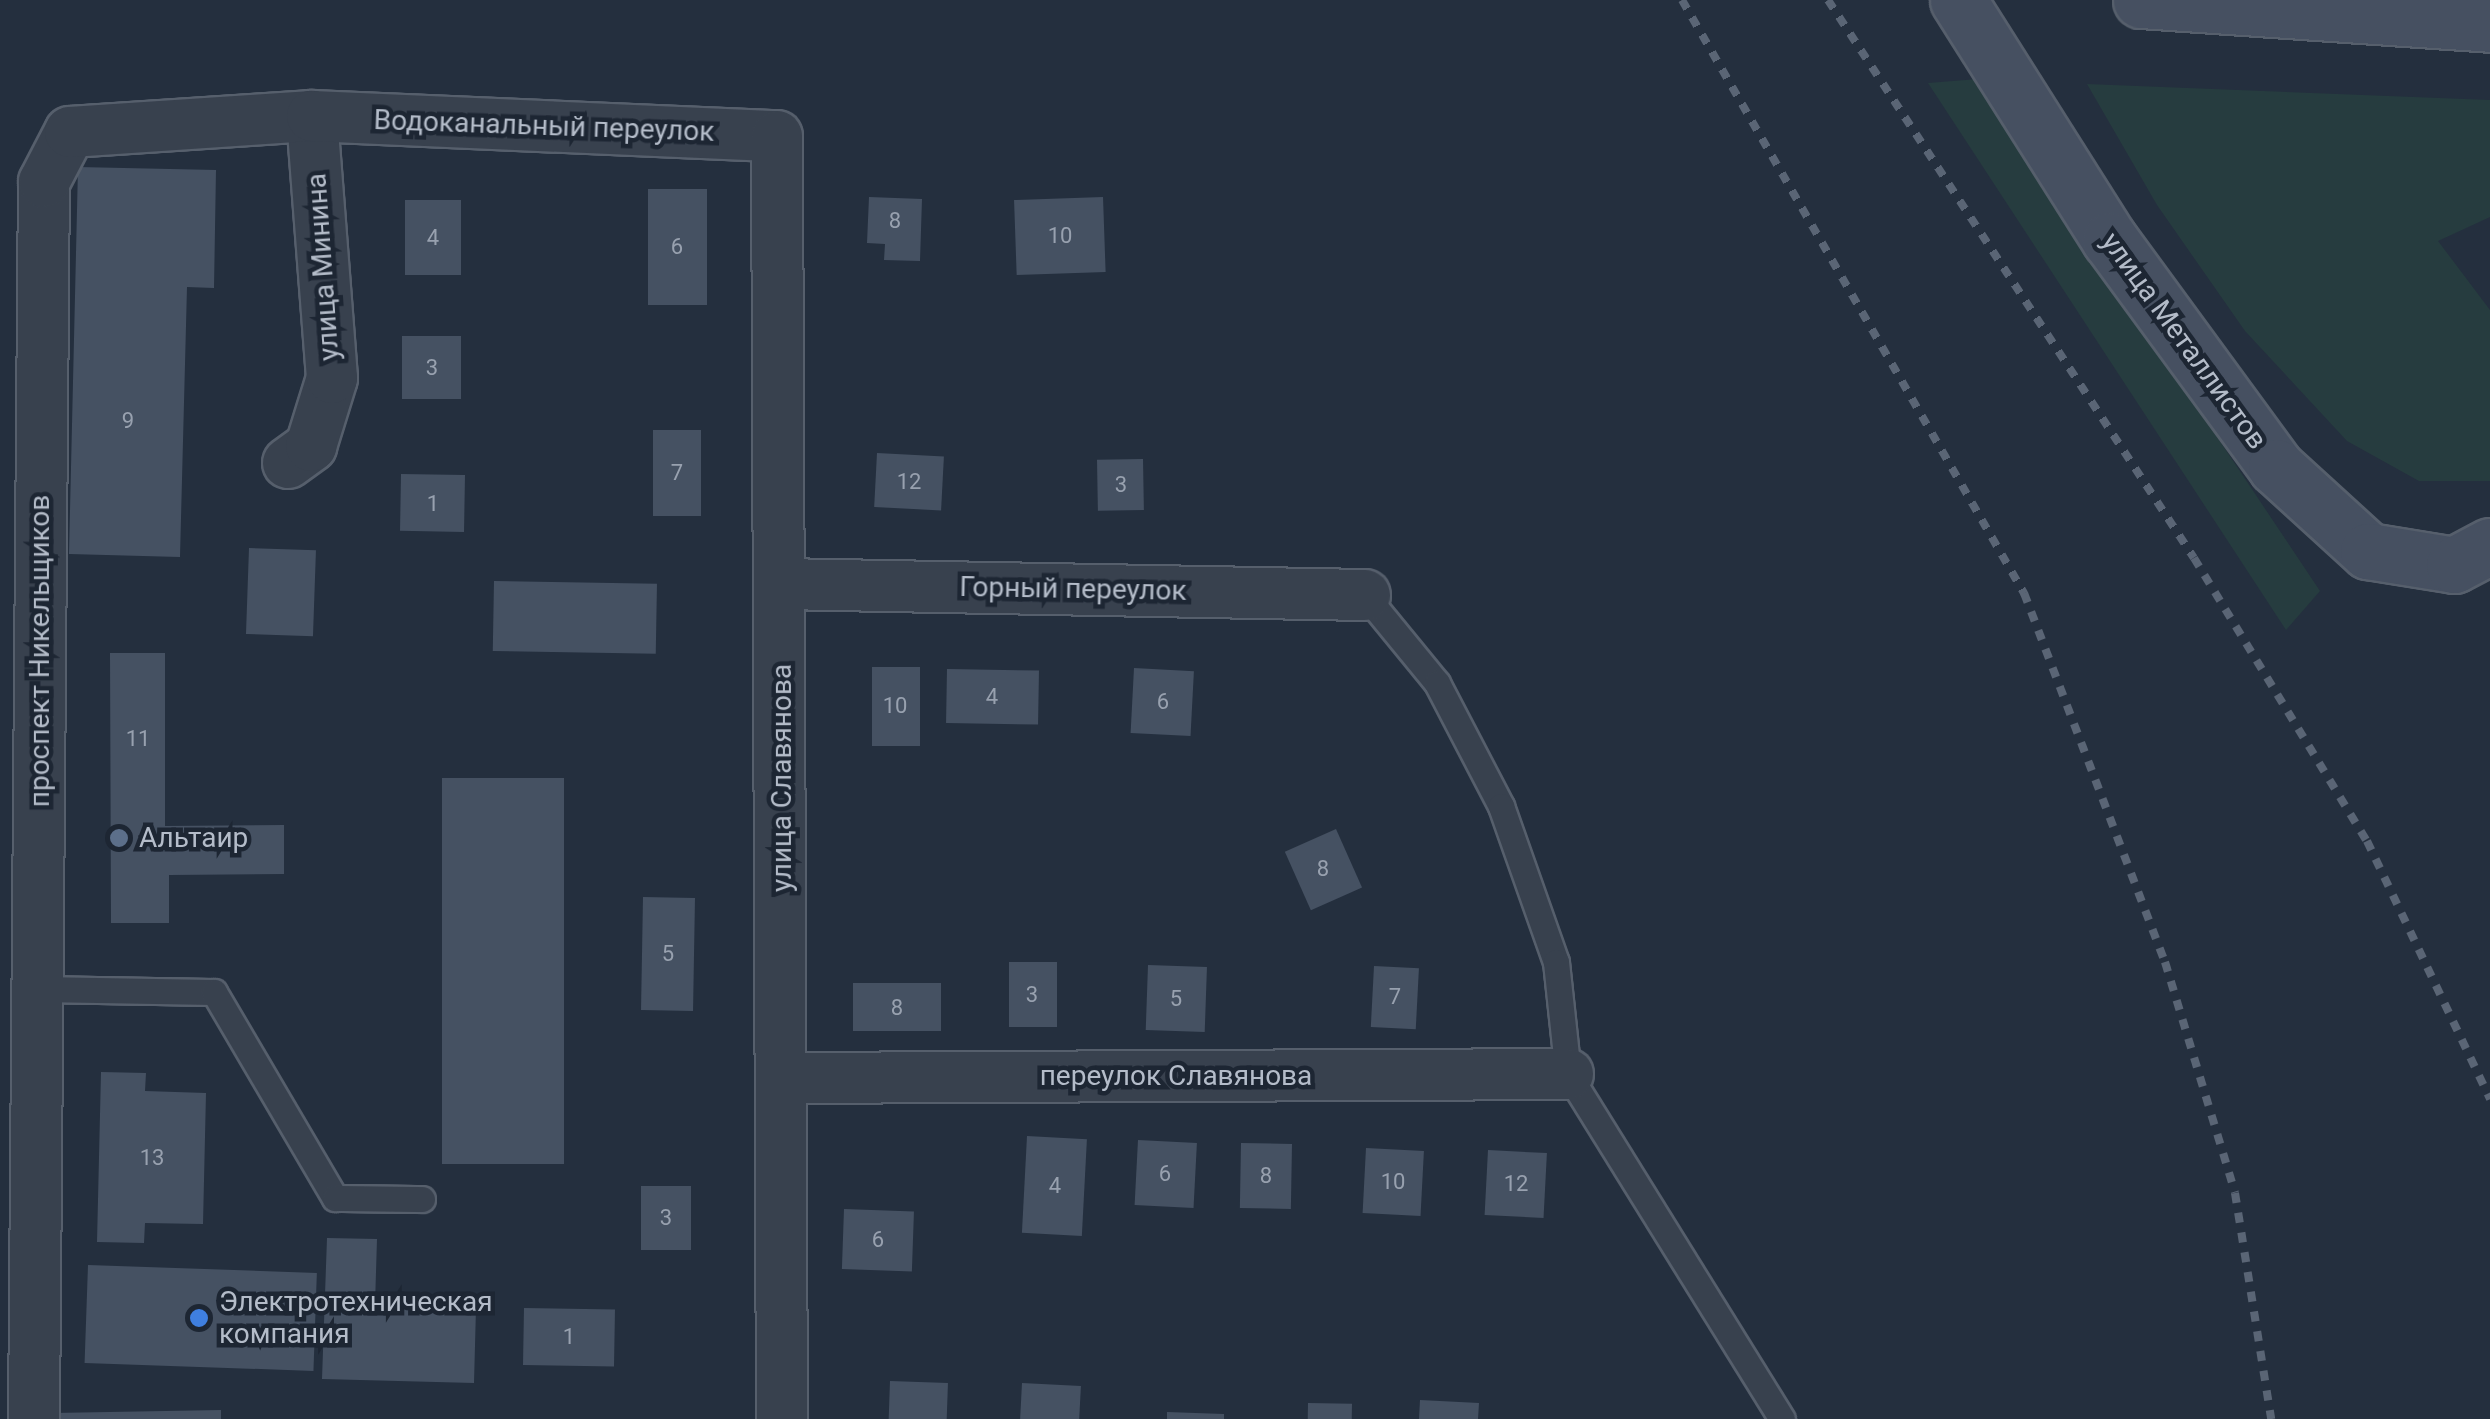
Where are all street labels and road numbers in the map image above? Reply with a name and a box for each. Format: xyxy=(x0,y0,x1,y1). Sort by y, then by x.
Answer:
street label: Водоканальный переулок xyxy=(373,103,715,149)
street label: улица Минина xyxy=(300,172,346,362)
street label: улица Металлистов xyxy=(2094,226,2274,456)
street label: проспект Никельщиков xyxy=(23,495,57,807)
street label: Горный переулок xyxy=(959,570,1187,608)
street label: улица Славянова xyxy=(765,664,799,892)
street label: переулок Славянова xyxy=(1040,1059,1312,1093)

